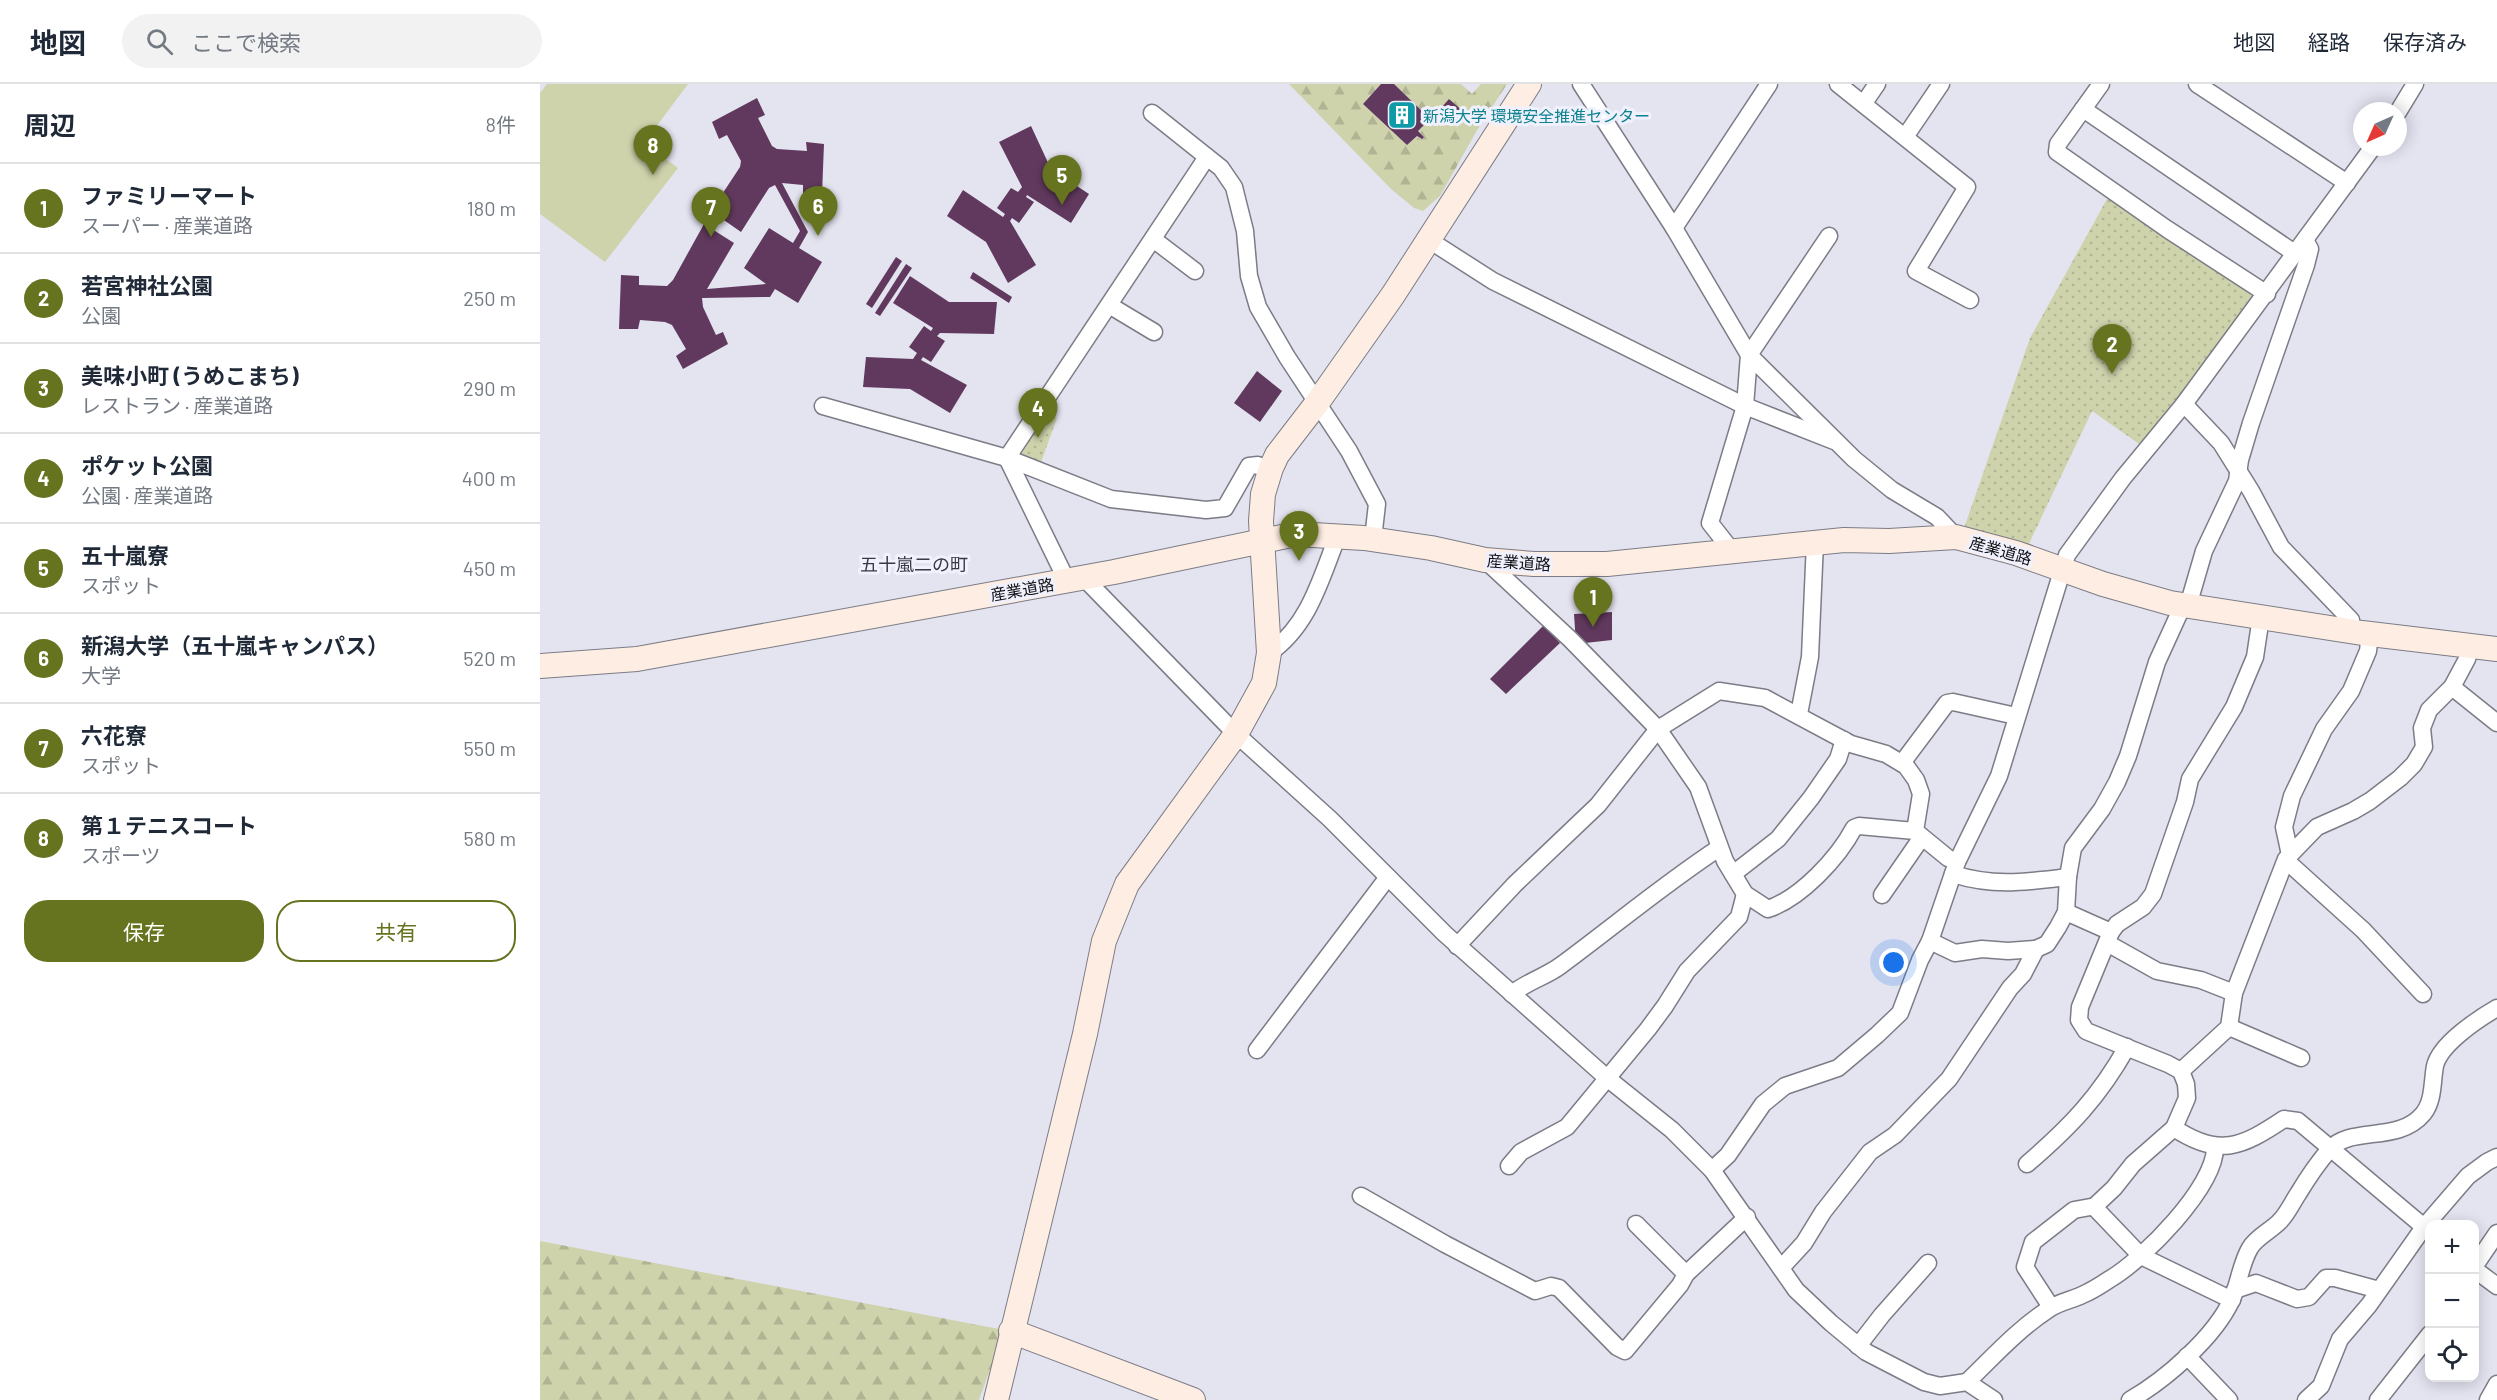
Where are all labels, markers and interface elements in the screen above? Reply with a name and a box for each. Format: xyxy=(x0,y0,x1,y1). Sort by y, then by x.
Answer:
search box xyxy=(122,14,542,68)
text: 地図 xyxy=(30,25,86,59)
icon: search xyxy=(143,25,176,58)
text: ここで検索 xyxy=(191,29,301,55)
text: 地図 xyxy=(2233,29,2275,54)
text: 経路 xyxy=(2308,29,2350,54)
text: 保存済み xyxy=(2383,29,2467,54)
building icon: 新潟大学 環境安全推進センター xyxy=(1386,99,1418,131)
north arrow xyxy=(2353,102,2407,156)
place label: 新潟大学 環境安全推進センター xyxy=(1423,106,1650,125)
text: 周辺 xyxy=(24,109,76,140)
text: 8件 xyxy=(486,112,516,136)
pin: 8 xyxy=(634,126,672,175)
pin: 5 xyxy=(1042,156,1082,205)
text: ファミリーマート xyxy=(81,182,257,208)
pin: 6 xyxy=(798,186,838,236)
pin: 7 xyxy=(692,188,730,237)
text: 1 xyxy=(40,196,47,220)
text: 180 m xyxy=(467,196,516,220)
text: スーパー · 産業道路 xyxy=(81,213,253,237)
text: 若宮神社公園 xyxy=(81,272,213,298)
text: 2 xyxy=(38,286,49,310)
text: 250 m xyxy=(463,286,516,310)
text: 公園 xyxy=(81,303,121,327)
pin: 2 xyxy=(2092,324,2132,374)
text: 美味小町 (うめこまち) xyxy=(81,362,299,388)
text: 3 xyxy=(38,376,49,400)
text: 290 m xyxy=(463,376,516,400)
pin: 4 xyxy=(1018,388,1058,438)
text: レストラン · 産業道路 xyxy=(81,393,273,417)
text: ポケット公園 xyxy=(81,452,213,478)
text: 4 xyxy=(37,466,50,490)
text: 400 m xyxy=(462,466,516,490)
text: 公園 · 産業道路 xyxy=(81,483,213,507)
pin: 3 xyxy=(1280,512,1318,561)
street label: 産業道路 xyxy=(1968,532,2034,568)
text: 五十嵐寮 xyxy=(81,542,169,568)
street label: 産業道路 xyxy=(1486,550,1552,574)
district label: 五十嵐二の町 xyxy=(860,553,968,575)
text: 5 xyxy=(38,556,49,580)
text: 450 m xyxy=(463,556,516,580)
text: スポット xyxy=(81,573,161,597)
street label: 産業道路 xyxy=(989,574,1055,604)
pin: 1 xyxy=(1574,578,1612,627)
text: 新潟大学（五十嵐キャンパス） xyxy=(81,632,389,658)
text: 6 xyxy=(38,646,49,670)
text: 520 m xyxy=(463,646,516,670)
text: 大学 xyxy=(81,663,121,687)
text: 六花寮 xyxy=(81,722,147,748)
text: 7 xyxy=(39,736,48,760)
text: 550 m xyxy=(464,736,516,760)
text: スポット xyxy=(81,753,161,777)
text: 第１テニスコート xyxy=(81,812,257,838)
text: 8 xyxy=(38,826,49,850)
text: 580 m xyxy=(463,826,516,850)
text: スポーツ xyxy=(81,843,161,867)
button: 保存 xyxy=(24,900,264,962)
button: 共有 xyxy=(276,900,516,962)
your location xyxy=(1879,948,1908,977)
map controls xyxy=(2425,1220,2479,1382)
button: + xyxy=(2425,1220,2479,1274)
button: − xyxy=(2425,1274,2479,1328)
button: locate xyxy=(2425,1328,2479,1382)

